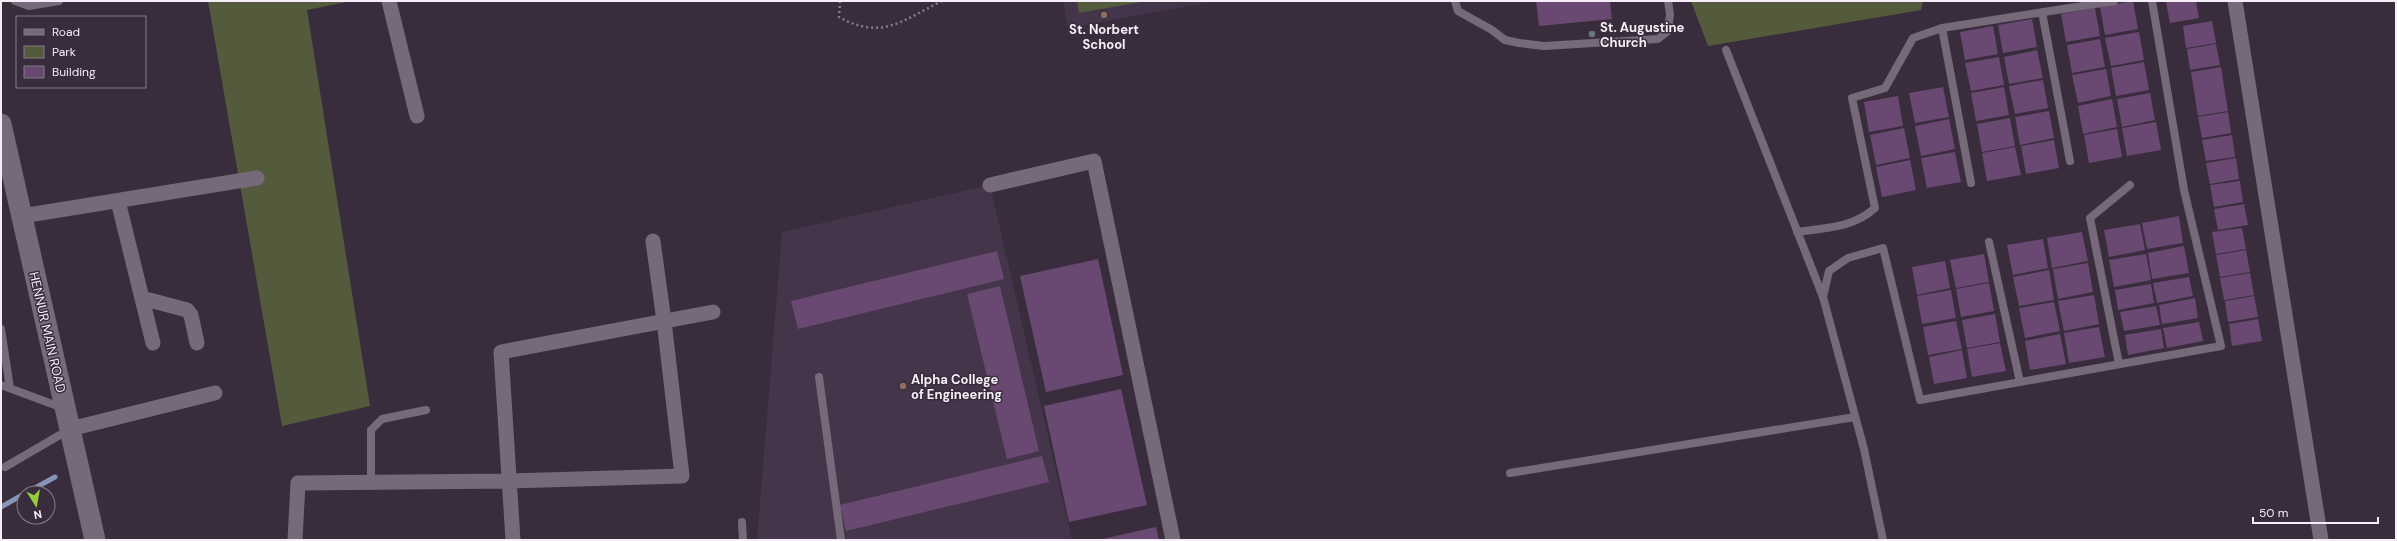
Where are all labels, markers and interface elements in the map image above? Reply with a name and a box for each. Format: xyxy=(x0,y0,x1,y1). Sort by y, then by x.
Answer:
marker: St. Norbert School xyxy=(1099,10,1109,20)
legend xyxy=(16,16,146,88)
place label: St. Augustine Church xyxy=(1600,19,1685,51)
place label: St. Norbert School xyxy=(1069,21,1139,53)
text: Road xyxy=(52,24,80,40)
marker: St. Augustine Church xyxy=(1587,29,1597,39)
text: Park xyxy=(52,44,76,60)
text: Building xyxy=(52,64,96,80)
street label: HENNUR MAIN ROAD xyxy=(25,270,70,394)
place label: Alpha College of Engineering xyxy=(911,371,1002,403)
marker: Alpha College of Engineering xyxy=(898,381,908,391)
north arrow xyxy=(16,485,56,525)
scale bar xyxy=(2253,499,2378,525)
text: 50 m xyxy=(2259,505,2288,521)
text: N xyxy=(33,507,43,522)

